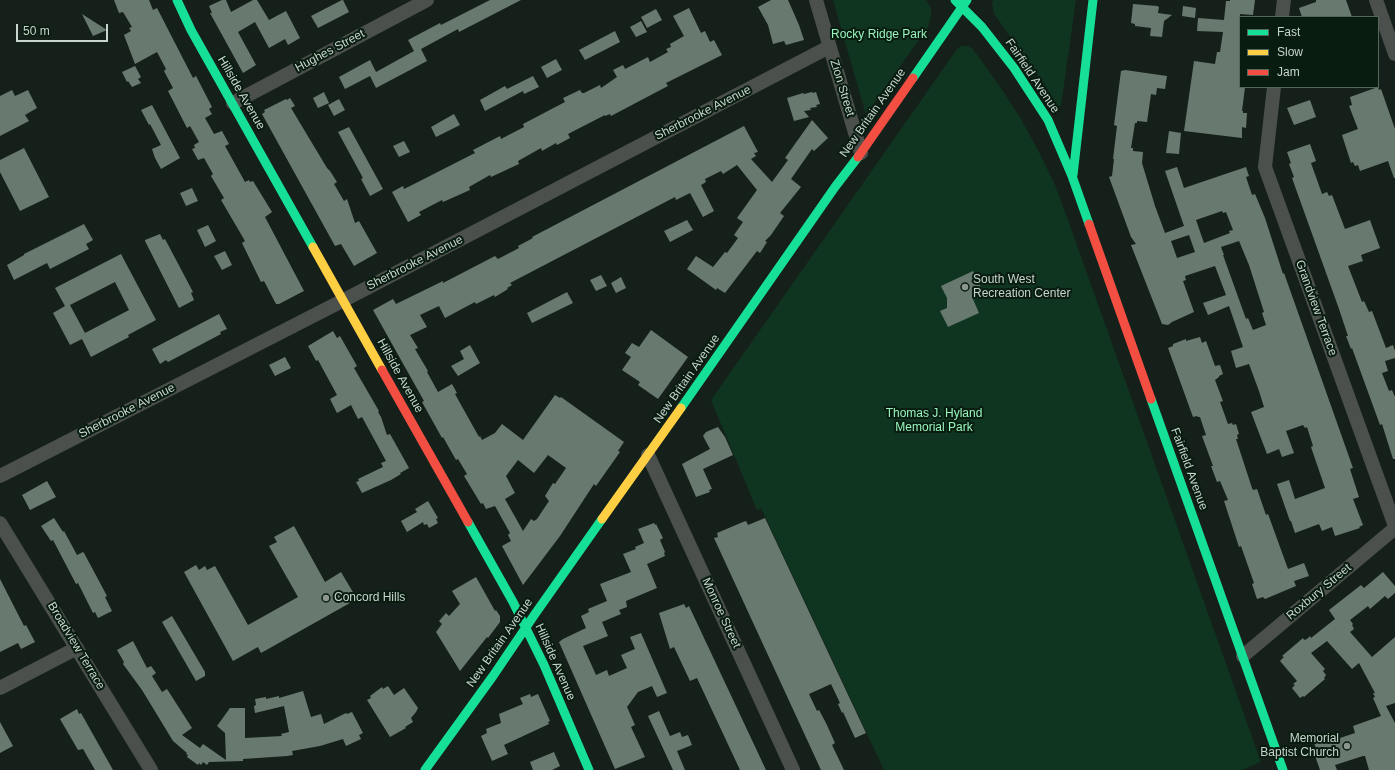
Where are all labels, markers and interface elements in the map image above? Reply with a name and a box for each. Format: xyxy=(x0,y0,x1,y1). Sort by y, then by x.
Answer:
scale bar xyxy=(18,16,110,42)
legend xyxy=(1239,16,1379,88)
text: 50 m xyxy=(23,24,50,38)
text: Fast xyxy=(1277,25,1300,39)
street label: Hughes Street xyxy=(293,27,367,75)
park label: Rocky Ridge Park xyxy=(831,28,927,42)
street label: Fairfield Avenue xyxy=(1002,36,1062,116)
text: Slow xyxy=(1277,45,1303,59)
street label: Hillside Avenue xyxy=(214,54,268,132)
street label: Zion Street xyxy=(827,58,857,118)
text: Jam xyxy=(1277,65,1300,79)
street label: New Britain Avenue xyxy=(837,66,909,160)
street label: Sherbrooke Avenue xyxy=(653,83,753,143)
street label: Sherbrooke Avenue xyxy=(365,233,465,293)
street label: Grandview Terrace xyxy=(1292,258,1340,358)
place label: South West Recreation Center xyxy=(973,273,1070,301)
marker: South West Recreation Center xyxy=(960,282,970,292)
street label: New Britain Avenue xyxy=(651,332,723,426)
street label: Hillside Avenue xyxy=(374,336,426,416)
street label: Sherbrooke Avenue xyxy=(77,381,177,441)
park label: Thomas J. Hyland Memorial Park xyxy=(886,407,982,435)
street label: Fairfield Avenue xyxy=(1167,426,1211,512)
street label: Roxbury Street xyxy=(1284,561,1354,623)
street label: Monroe Street xyxy=(698,576,744,650)
place label: Concord Hills xyxy=(334,591,405,605)
marker: Concord Hills xyxy=(321,593,331,603)
street label: New Britain Avenue xyxy=(464,596,536,690)
street label: Broadview Terrace xyxy=(44,600,108,692)
street label: Hillside Avenue xyxy=(532,621,578,703)
place label: Memorial Baptist Church xyxy=(1260,732,1339,760)
marker: Memorial Baptist Church xyxy=(1342,741,1352,751)

